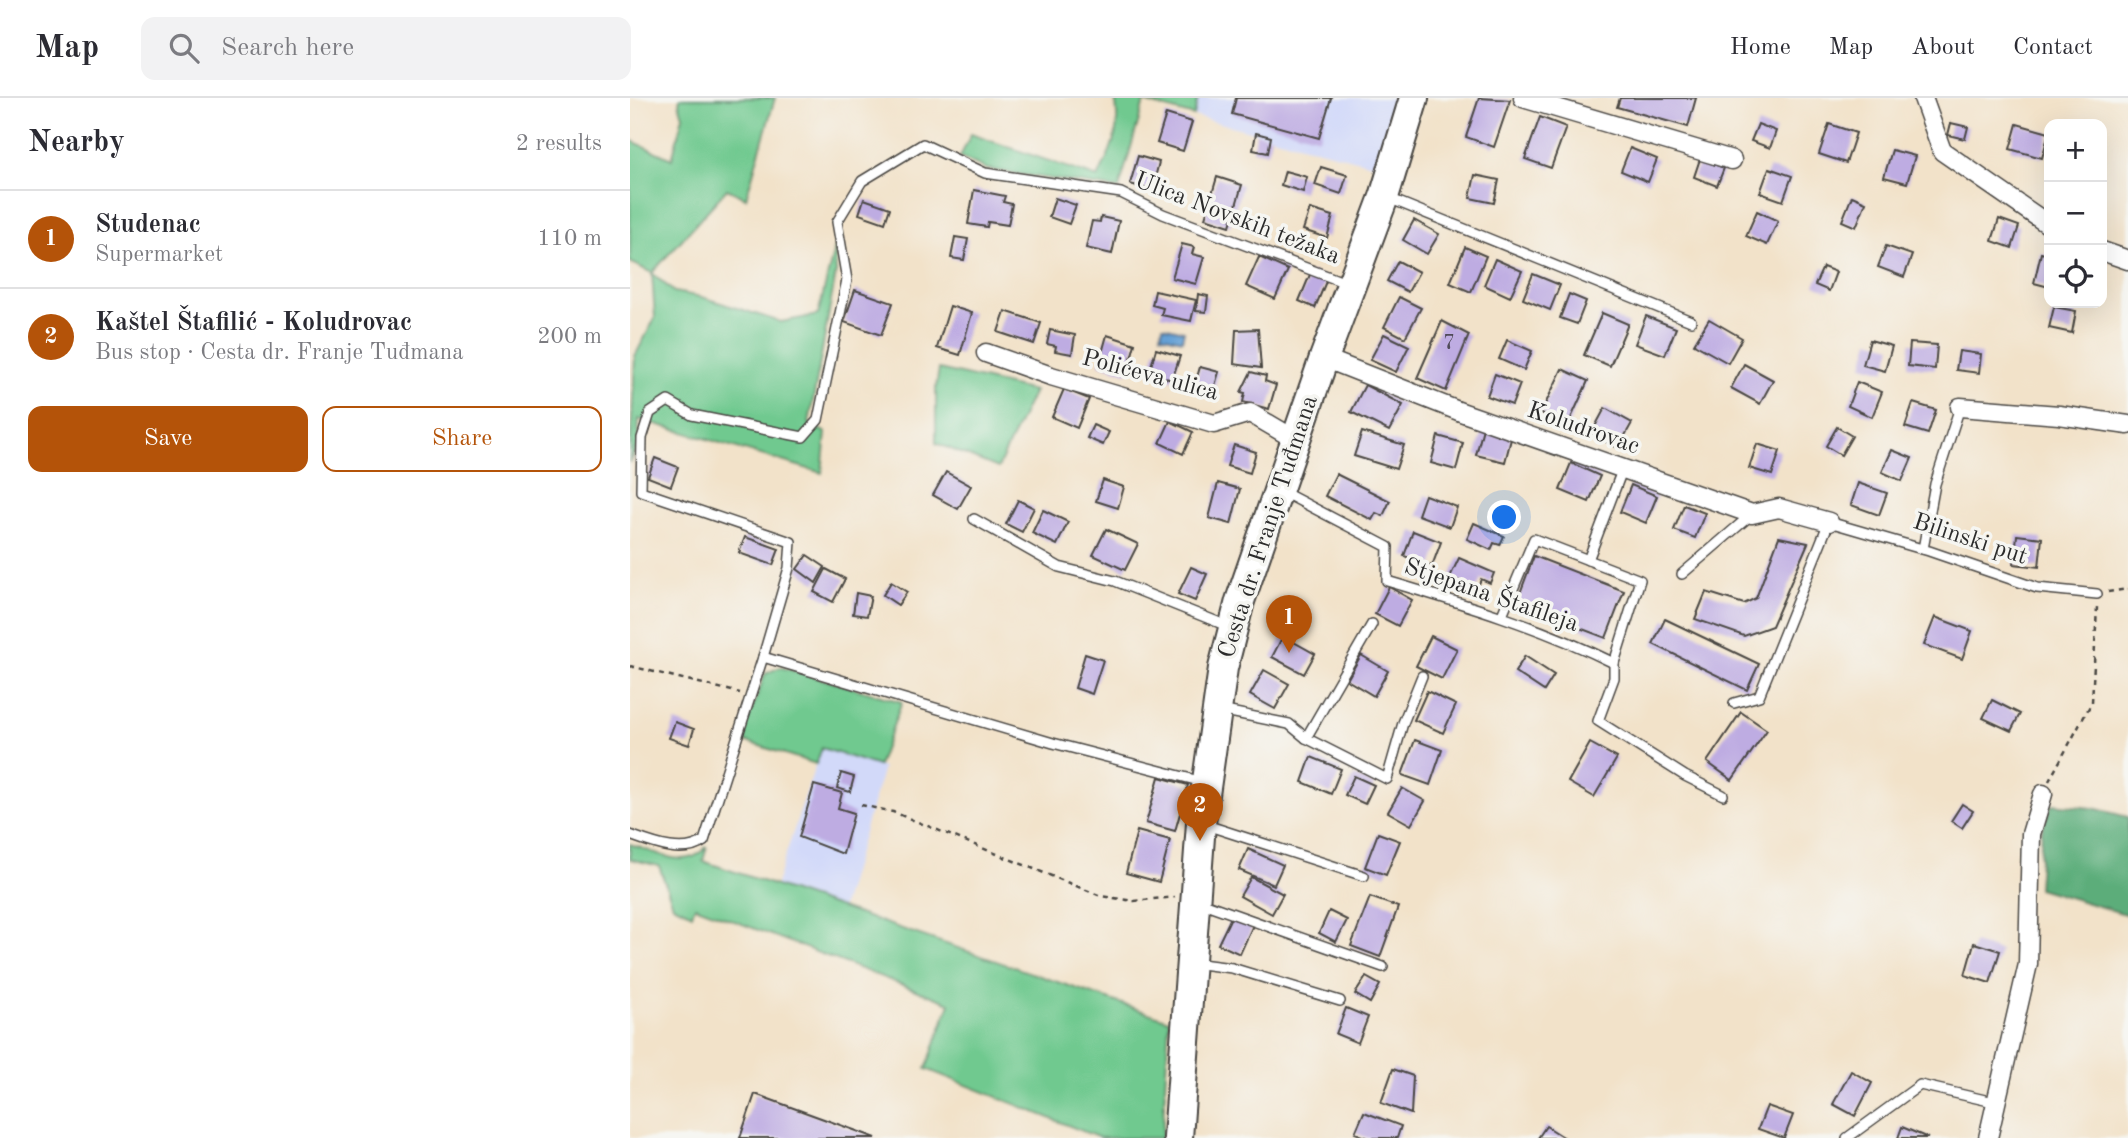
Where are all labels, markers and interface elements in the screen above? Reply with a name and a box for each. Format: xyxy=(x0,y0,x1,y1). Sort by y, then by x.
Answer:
search box xyxy=(141,17,631,80)
icon: search xyxy=(165,29,203,67)
text: Map xyxy=(35,32,99,65)
text: Search here xyxy=(221,35,354,61)
text: Home xyxy=(1730,36,1791,60)
text: Map xyxy=(1829,36,1873,60)
text: About xyxy=(1911,36,1975,60)
text: Contact xyxy=(2013,36,2093,60)
map controls xyxy=(2044,119,2107,308)
button: + xyxy=(2044,119,2107,182)
text: Nearby xyxy=(28,128,125,158)
text: 2 results xyxy=(516,132,602,155)
street label: Ulica Novskih težaka xyxy=(1131,169,1343,269)
button: − xyxy=(2044,182,2107,245)
text: Studenac xyxy=(95,212,201,238)
text: 1 xyxy=(44,227,58,250)
text: 110 m xyxy=(537,227,602,250)
text: Supermarket xyxy=(95,243,223,266)
button: locate xyxy=(2044,245,2107,308)
text: Kaštel Štafilić - Koludrovac xyxy=(95,310,412,336)
text: 2 xyxy=(44,325,58,348)
text: 200 m xyxy=(537,325,602,348)
house number: 7 xyxy=(1443,333,1455,354)
text: Bus stop · Cesta dr. Franje Tuđmana xyxy=(95,341,464,364)
street label: Polićeva ulica xyxy=(1079,346,1221,406)
street label: Cesta dr. Franje Tuđmana xyxy=(1215,392,1323,661)
street label: Koludrovac xyxy=(1524,399,1642,459)
button: Save xyxy=(28,406,308,472)
button: Share xyxy=(322,406,602,472)
your location xyxy=(1487,500,1521,534)
street label: Bilinski put xyxy=(1910,510,2030,570)
street label: Stjepana Štafileja xyxy=(1401,550,1583,637)
pin: 1 xyxy=(1266,595,1312,653)
pin: 2 xyxy=(1177,783,1223,841)

